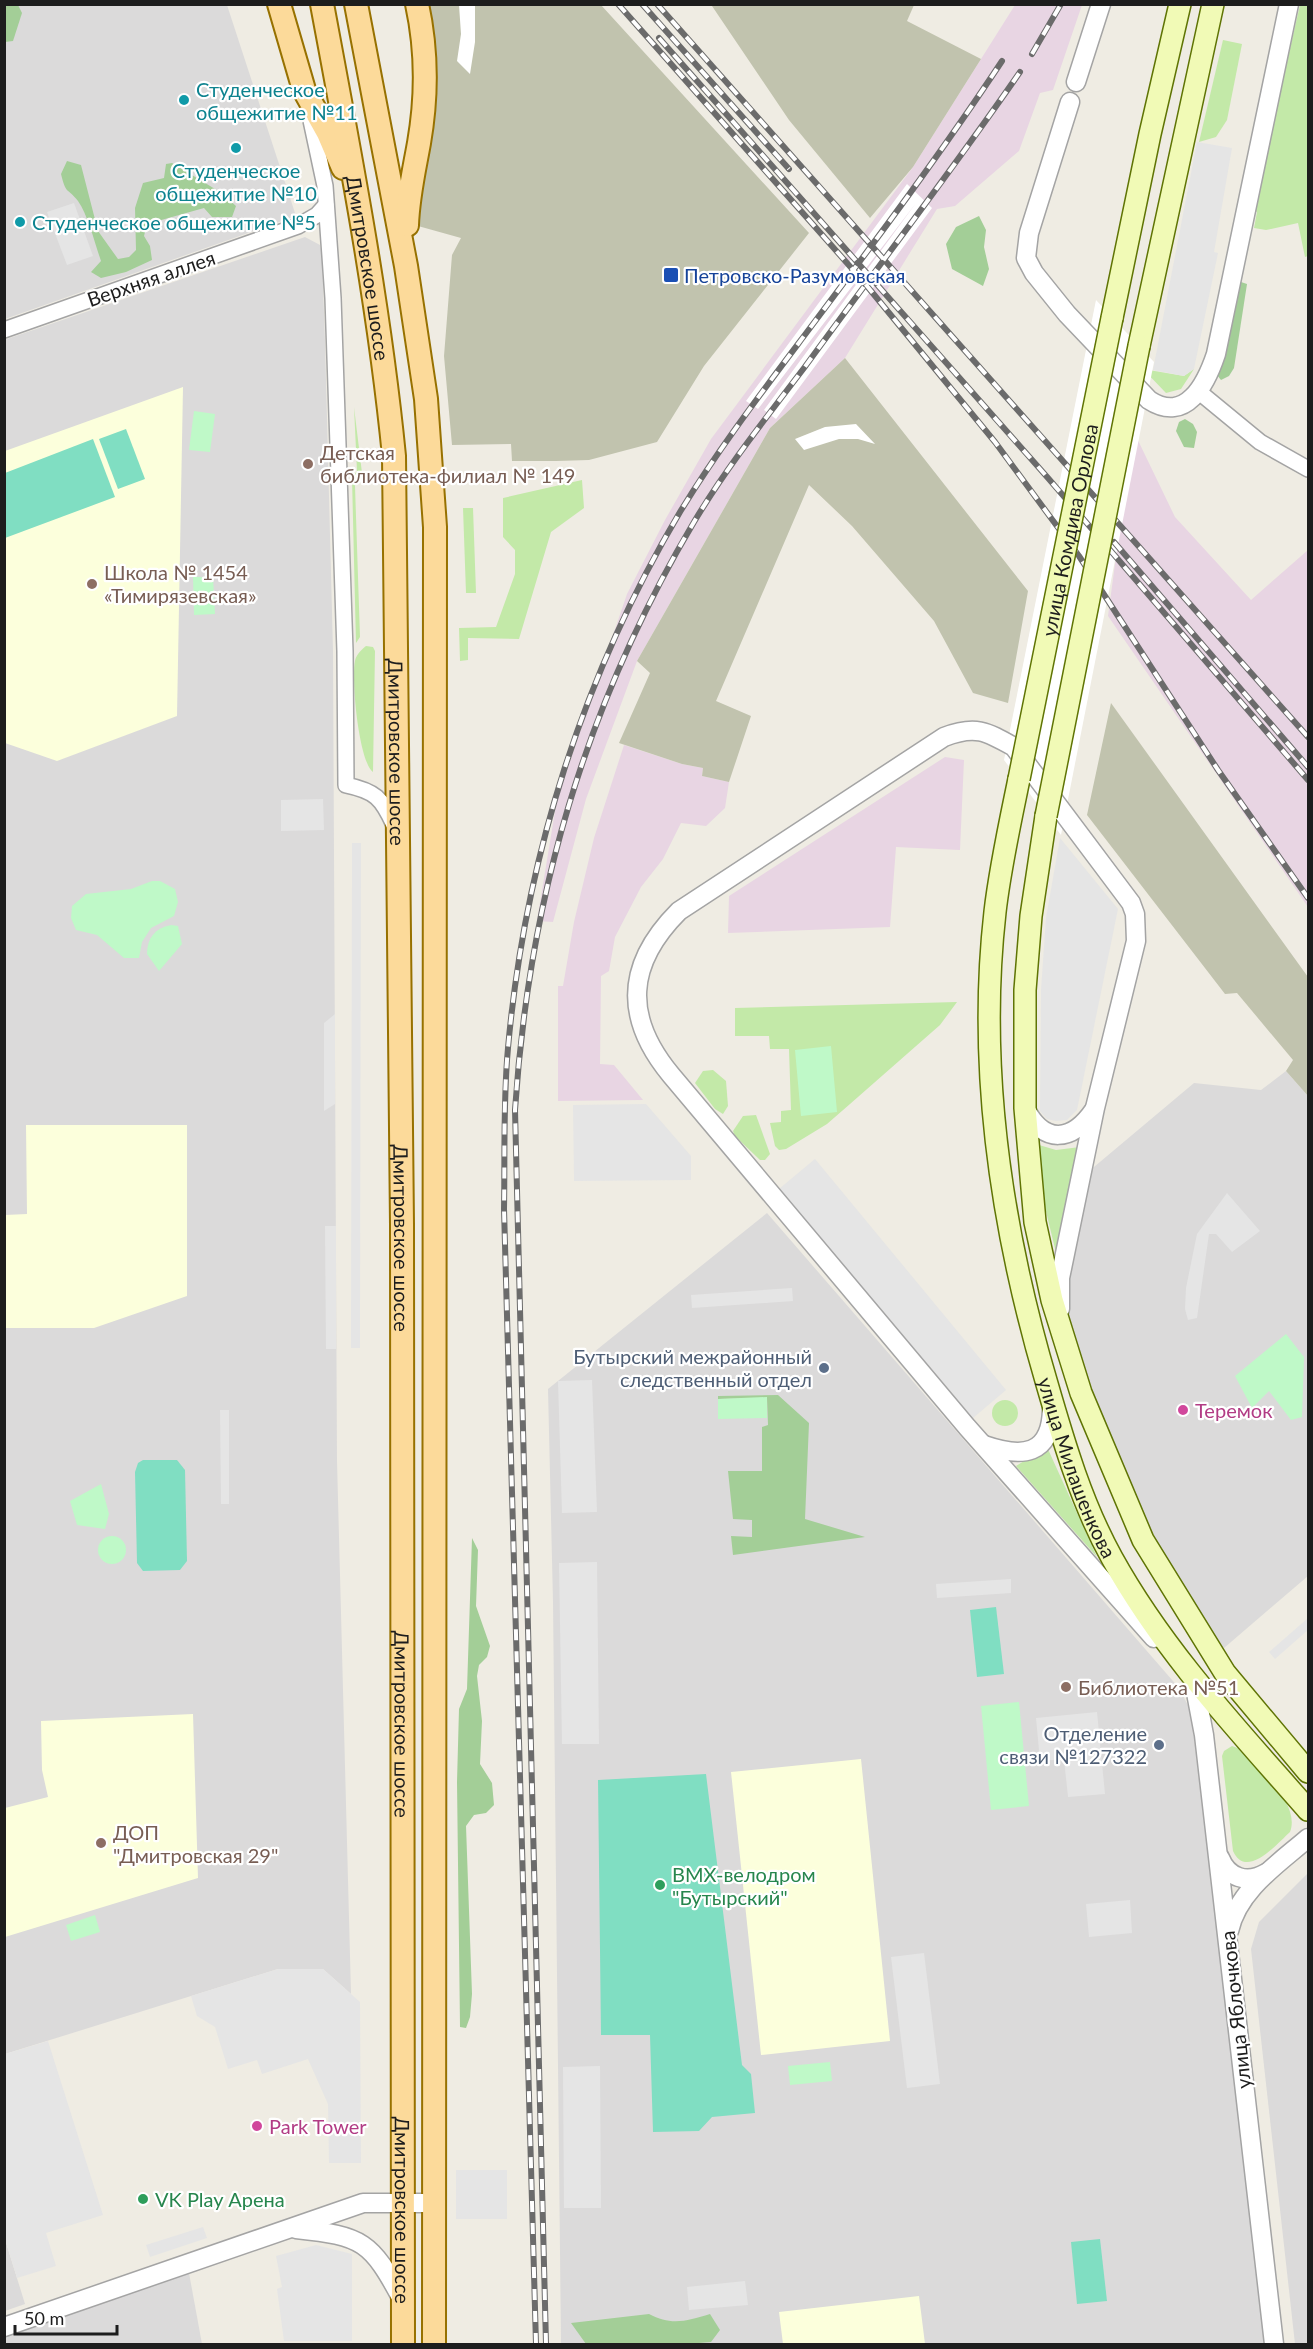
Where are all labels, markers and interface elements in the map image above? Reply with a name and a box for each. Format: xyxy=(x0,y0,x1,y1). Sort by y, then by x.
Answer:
place label: Студенческое общежитие №11 xyxy=(196,77,358,124)
marker: Студенческое общежитие №11 xyxy=(177,93,191,107)
marker: Студенческое общежитие №10 xyxy=(229,141,243,155)
place label: Студенческое общежитие №10 xyxy=(155,158,317,205)
street label: Дмитровское шоссе xyxy=(342,173,395,362)
place label: Студенческое общежитие №5 xyxy=(32,210,316,234)
marker: Студенческое общежитие №5 xyxy=(13,215,27,229)
street label: Верхняя аллея xyxy=(84,245,218,311)
place label: Петровско-Разумовская xyxy=(684,263,905,287)
marker: Петровско-Разумовская xyxy=(662,266,680,284)
street label: улица Комдива Орлова xyxy=(1036,422,1102,638)
place label: Детская библиотека-филиал № 149 xyxy=(320,440,575,487)
marker: Детская библиотека-филиал № 149 xyxy=(301,457,315,471)
place label: Школа № 1454 «Тимирязевская» xyxy=(104,560,257,607)
marker: Школа № 1454 «Тимирязевская» xyxy=(85,577,99,591)
street label: Дмитровское шоссе xyxy=(384,658,410,846)
street label: Дмитровское шоссе xyxy=(389,1144,414,1332)
place label: Бутырский межрайонный следственный отдел xyxy=(573,1344,812,1391)
marker: Бутырский межрайонный следственный отдел xyxy=(817,1361,831,1375)
street label: улица Милашенкова xyxy=(1034,1374,1122,1562)
place label: Теремок xyxy=(1195,1398,1273,1422)
marker: Теремок xyxy=(1176,1403,1190,1417)
street label: Дмитровское шоссе xyxy=(390,1630,415,1818)
place label: Библиотека №51 xyxy=(1078,1675,1239,1699)
marker: Библиотека №51 xyxy=(1059,1680,1073,1694)
place label: Отделение связи №127322 xyxy=(999,1721,1147,1768)
marker: Отделение связи №127322 xyxy=(1152,1738,1166,1752)
place label: ДОП "Дмитровская 29" xyxy=(113,1820,278,1867)
marker: ДОП "Дмитровская 29" xyxy=(94,1836,108,1850)
place label: BMX-велодром "Бутырский" xyxy=(672,1862,816,1909)
marker: BMX-велодром "Бутырский" xyxy=(653,1878,667,1892)
street label: улица Яблочкова xyxy=(1215,1930,1255,2090)
place label: Park Tower xyxy=(269,2114,367,2138)
street label: Дмитровское шоссе xyxy=(391,2116,415,2304)
marker: Park Tower xyxy=(250,2119,264,2133)
place label: VK Play Арена xyxy=(155,2187,285,2211)
marker: VK Play Арена xyxy=(136,2192,150,2206)
scale bar xyxy=(15,2298,117,2336)
text: 50 m xyxy=(24,2307,64,2329)

